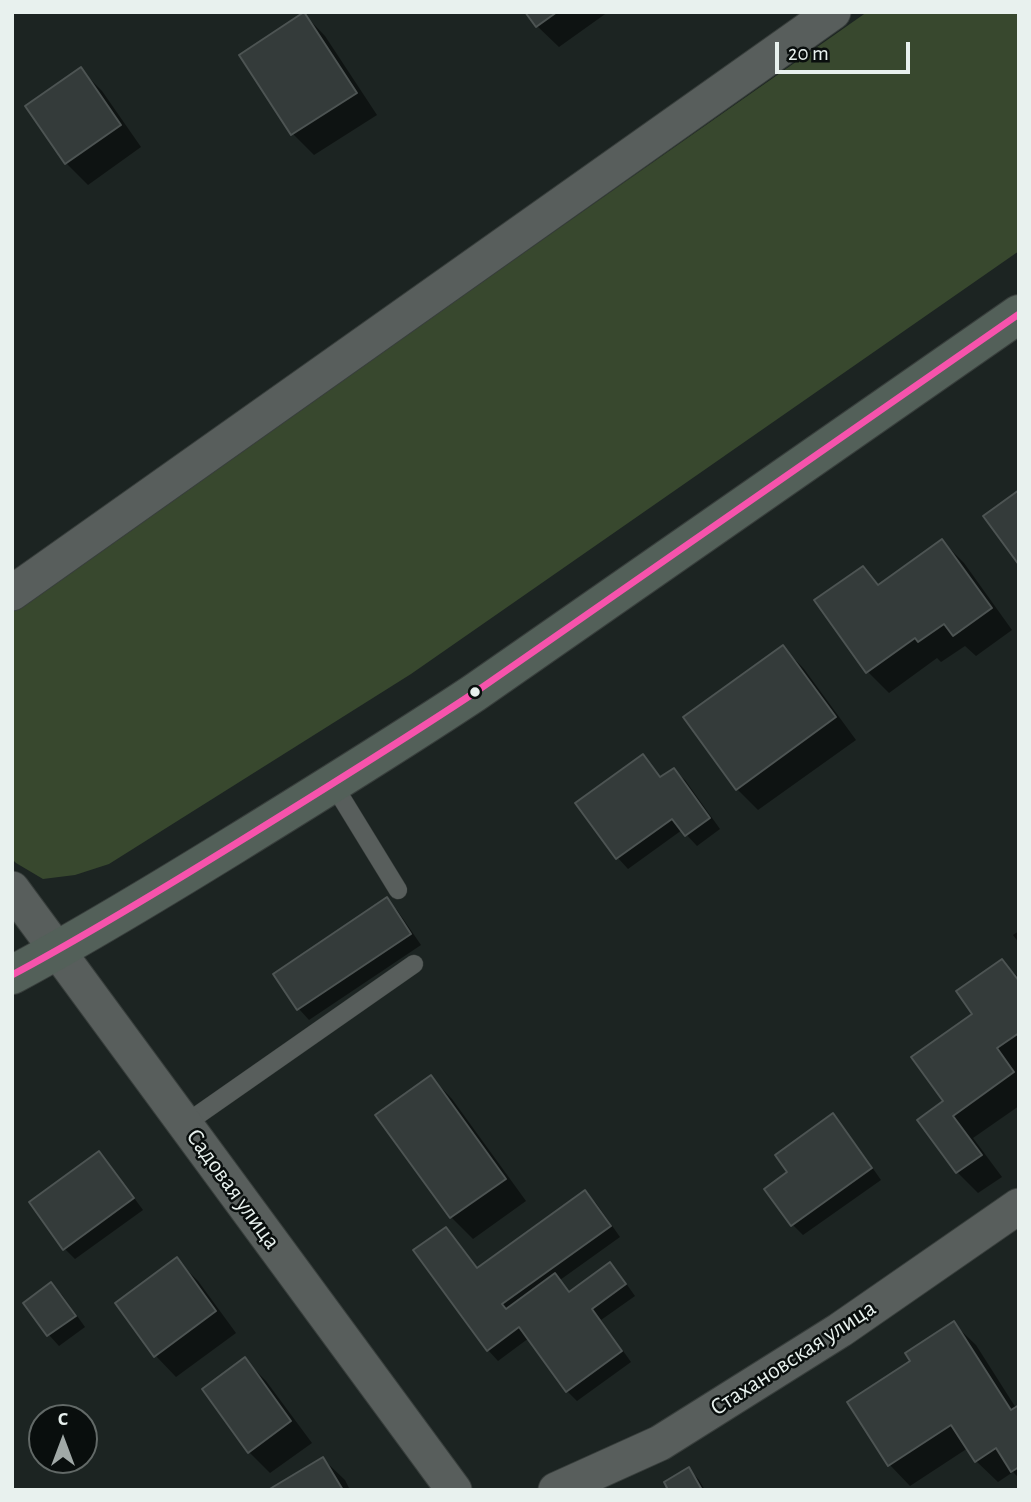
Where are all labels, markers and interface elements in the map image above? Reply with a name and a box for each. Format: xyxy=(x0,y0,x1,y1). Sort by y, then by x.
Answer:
scale bar xyxy=(779,28,914,72)
text: 20 m xyxy=(788,43,829,64)
unlabelled marker xyxy=(468,685,482,699)
street label: Садовая улица xyxy=(180,1123,286,1255)
street label: Стахановская улица xyxy=(705,1294,881,1422)
north arrow xyxy=(28,1404,98,1474)
text: С xyxy=(58,1410,68,1429)

